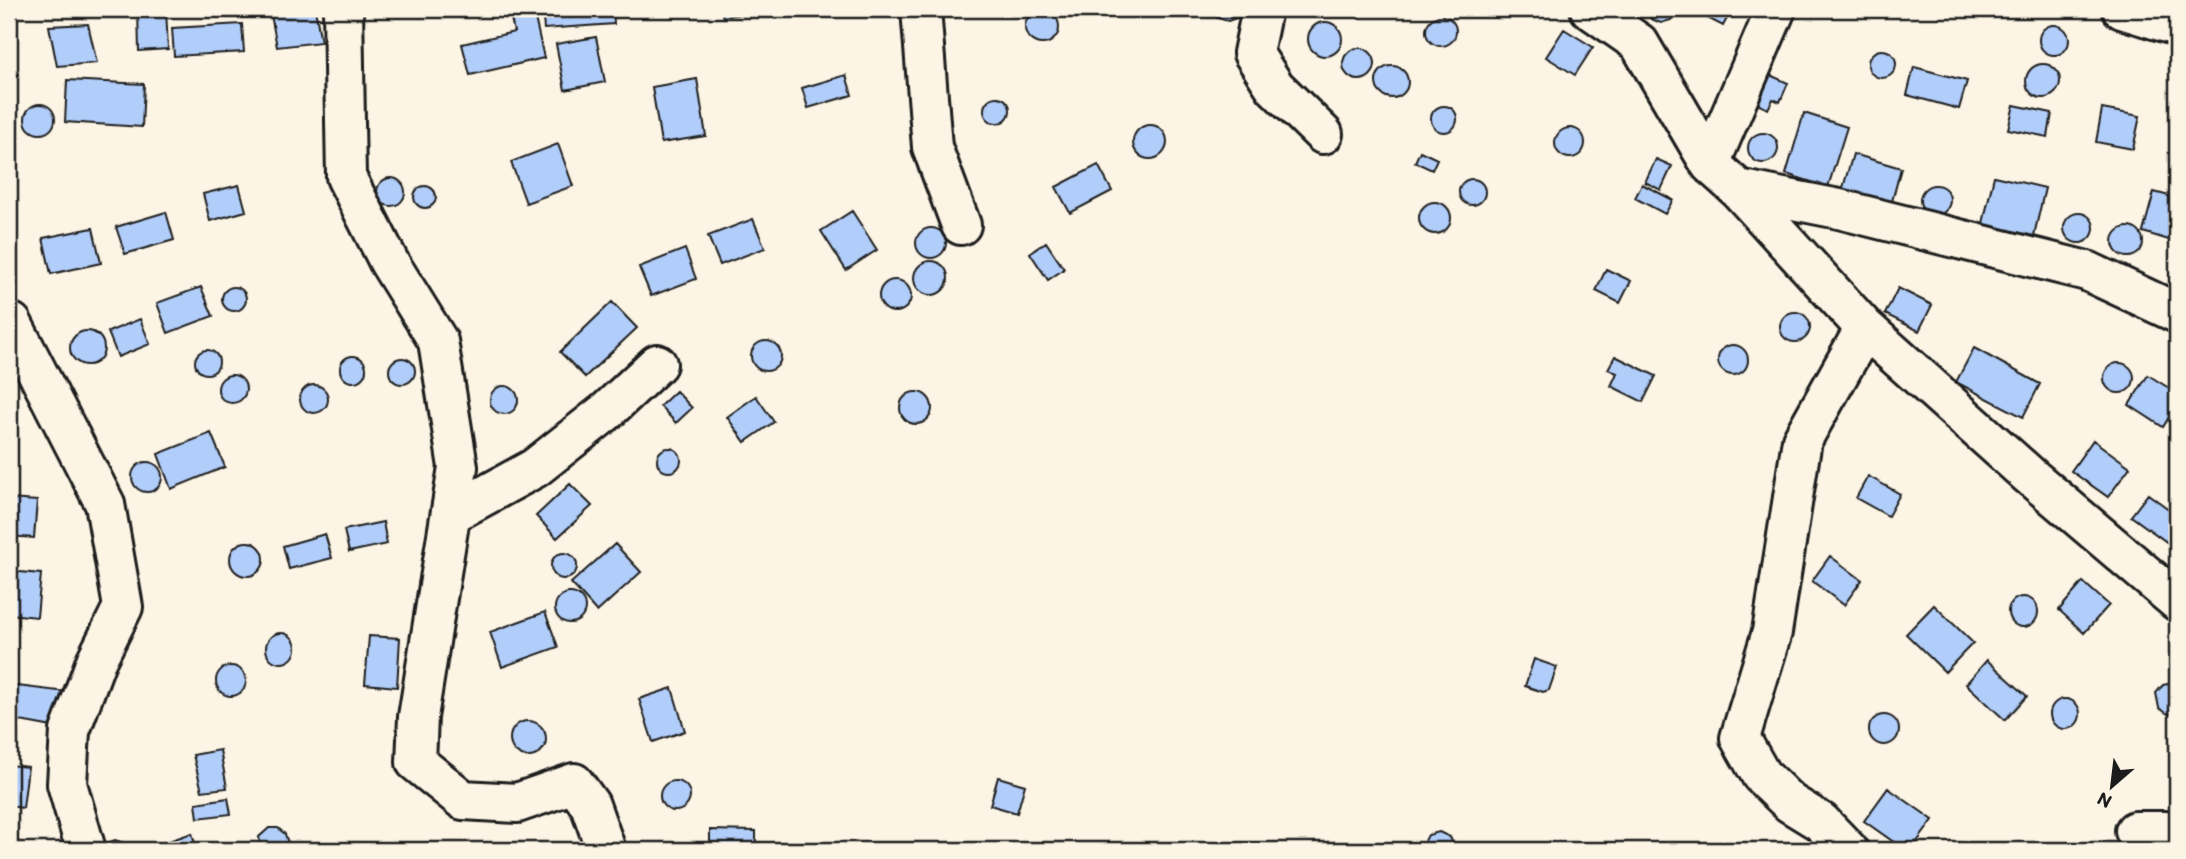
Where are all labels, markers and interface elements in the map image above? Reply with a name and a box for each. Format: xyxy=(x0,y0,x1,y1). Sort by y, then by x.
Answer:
north arrow xyxy=(2078,750,2148,820)
text: N xyxy=(2093,787,2115,814)

